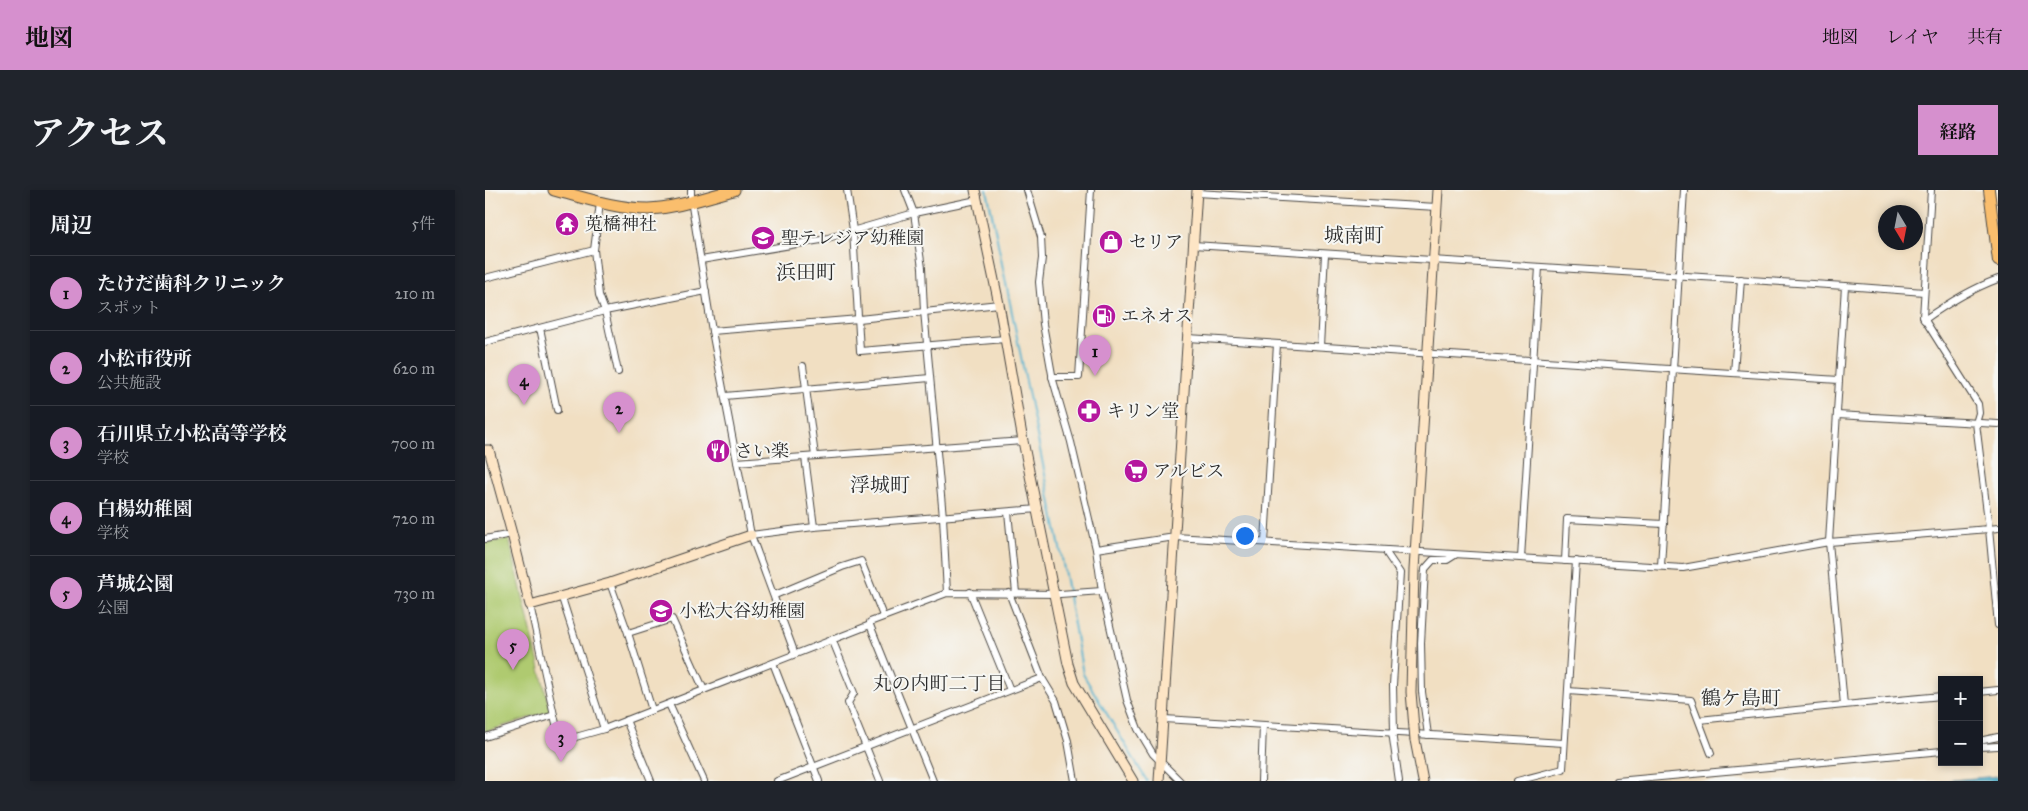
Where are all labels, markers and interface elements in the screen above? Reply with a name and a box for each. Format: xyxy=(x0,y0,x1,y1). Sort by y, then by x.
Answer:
text: 地図 xyxy=(25,23,73,53)
text: 地図 xyxy=(1822,26,1858,48)
text: レイヤ xyxy=(1886,26,1939,48)
text: 共有 xyxy=(1967,26,2003,48)
button: 経路 xyxy=(1918,105,1998,155)
text: アクセス xyxy=(30,112,169,155)
north arrow xyxy=(1878,205,1923,250)
temple icon: 莵橋神社 xyxy=(554,211,580,237)
text: 周辺 xyxy=(50,212,92,238)
place label: 莵橋神社 xyxy=(585,213,657,235)
text: 5件 xyxy=(412,214,435,233)
district label: 城南町 xyxy=(1324,223,1384,247)
school or university icon: 聖テレジア幼稚園 xyxy=(750,225,776,251)
place label: 聖テレジア幼稚園 xyxy=(781,227,924,249)
shop icon: セリア xyxy=(1098,229,1124,255)
place label: セリア xyxy=(1129,231,1183,253)
district label: 浜田町 xyxy=(776,260,836,284)
text: たけだ歯科クリニック xyxy=(97,272,286,295)
text: 1 xyxy=(63,284,69,303)
text: 210 m xyxy=(395,284,435,303)
text: スポット xyxy=(97,298,161,317)
fuel station icon: エネオス xyxy=(1091,303,1117,329)
place label: エネオス xyxy=(1121,305,1193,327)
pin: 1 xyxy=(1079,335,1111,376)
text: 小松市役所 xyxy=(97,347,192,370)
text: 2 xyxy=(62,359,70,378)
text: 620 m xyxy=(393,359,435,378)
pin: 4 xyxy=(508,364,540,405)
text: 公共施設 xyxy=(97,373,161,392)
pin: 2 xyxy=(603,392,635,433)
pharmacy icon: キリン堂 xyxy=(1076,398,1102,424)
place label: キリン堂 xyxy=(1107,400,1179,422)
text: 石川県立小松高等学校 xyxy=(97,422,287,445)
text: 3 xyxy=(63,434,69,453)
text: 700 m xyxy=(391,434,435,453)
restaurant icon: さい楽 xyxy=(705,438,731,464)
place label: さい楽 xyxy=(735,440,789,462)
text: 学校 xyxy=(97,448,129,467)
supermarket icon: アルビス xyxy=(1123,458,1149,484)
place label: アルビス xyxy=(1153,460,1224,482)
district label: 浮城町 xyxy=(850,473,910,497)
text: 白楊幼稚園 xyxy=(97,497,192,520)
text: 4 xyxy=(62,509,70,528)
text: 720 m xyxy=(392,509,435,528)
text: 学校 xyxy=(97,523,129,542)
your location xyxy=(1232,523,1258,549)
text: 芦城公園 xyxy=(97,572,173,595)
text: 5 xyxy=(62,584,70,603)
text: 730 m xyxy=(394,584,435,603)
text: 公園 xyxy=(97,598,129,617)
school or university icon: 小松大谷幼稚園 xyxy=(648,598,674,624)
place label: 小松大谷幼稚園 xyxy=(679,600,805,622)
pin: 5 xyxy=(497,629,529,670)
district label: 丸の内町二丁目 xyxy=(872,672,1006,695)
map controls xyxy=(1938,676,1983,766)
button: + xyxy=(1938,676,1983,721)
district label: 鶴ケ島町 xyxy=(1701,686,1781,710)
pin: 3 xyxy=(545,721,577,762)
button: − xyxy=(1938,721,1983,766)

